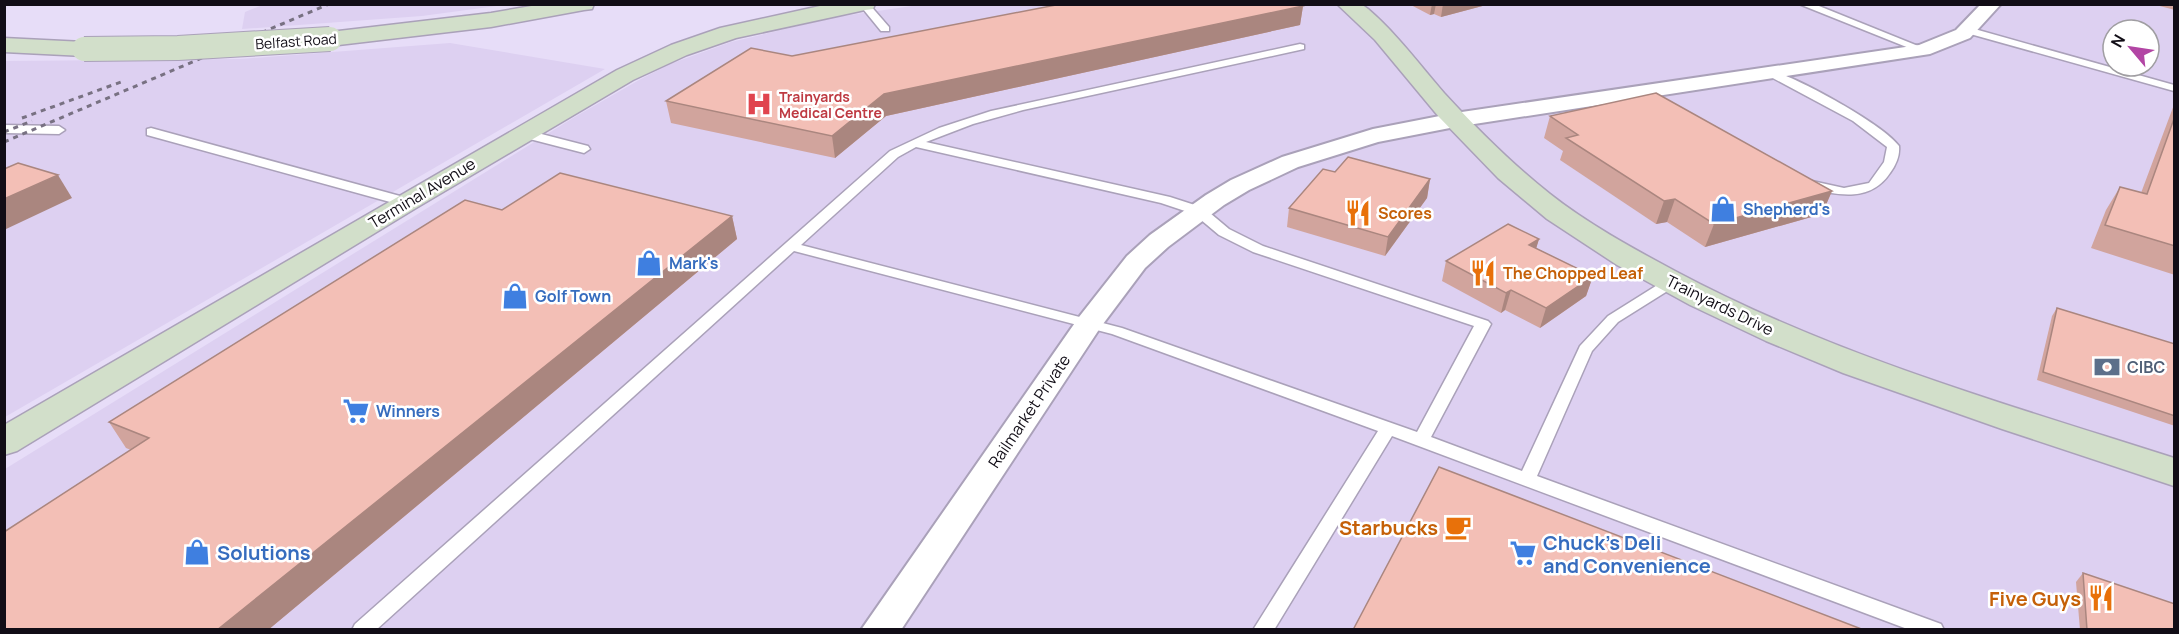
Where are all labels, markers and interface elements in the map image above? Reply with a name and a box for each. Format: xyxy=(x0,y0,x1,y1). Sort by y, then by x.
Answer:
north arrow xyxy=(2101,18,2161,78)
street label: Belfast Road xyxy=(255,29,337,53)
text: N xyxy=(2105,30,2130,51)
place label: Trainyards Medical Centre xyxy=(779,87,882,122)
hospital icon: Trainyards Medical Centre xyxy=(744,89,774,119)
street label: Terminal Avenue xyxy=(365,152,479,234)
shop icon: Shepherd's xyxy=(1708,194,1738,224)
restaurant icon: Scores xyxy=(1343,198,1373,228)
place label: Shepherd's xyxy=(1743,198,1830,220)
place label: Scores xyxy=(1378,202,1432,224)
shop icon: Mark's xyxy=(634,248,664,278)
place label: Mark's xyxy=(669,252,719,274)
restaurant icon: The Chopped Leaf xyxy=(1468,258,1498,288)
place label: The Chopped Leaf xyxy=(1503,262,1643,284)
street label: Trainyards Drive xyxy=(1663,269,1777,341)
shop icon: Golf Town xyxy=(500,281,530,311)
place label: Golf Town xyxy=(535,285,611,307)
street label: Railmarket Private xyxy=(983,350,1075,472)
bank icon: CIBC xyxy=(2092,352,2122,382)
place label: CIBC xyxy=(2127,356,2165,378)
supermarket icon: Winners xyxy=(341,396,371,426)
place label: Winners xyxy=(376,400,440,422)
cafe icon: Starbucks xyxy=(1443,512,1473,542)
place label: Starbucks xyxy=(1339,514,1438,541)
place label: Chuck's Deli and Convenience xyxy=(1543,529,1711,579)
shop icon: Solutions xyxy=(182,537,212,567)
supermarket icon: Chuck's Deli and Convenience xyxy=(1508,538,1538,568)
place label: Solutions xyxy=(217,539,311,566)
restaurant icon: Five Guys xyxy=(2086,583,2116,613)
place label: Five Guys xyxy=(1989,585,2081,612)

